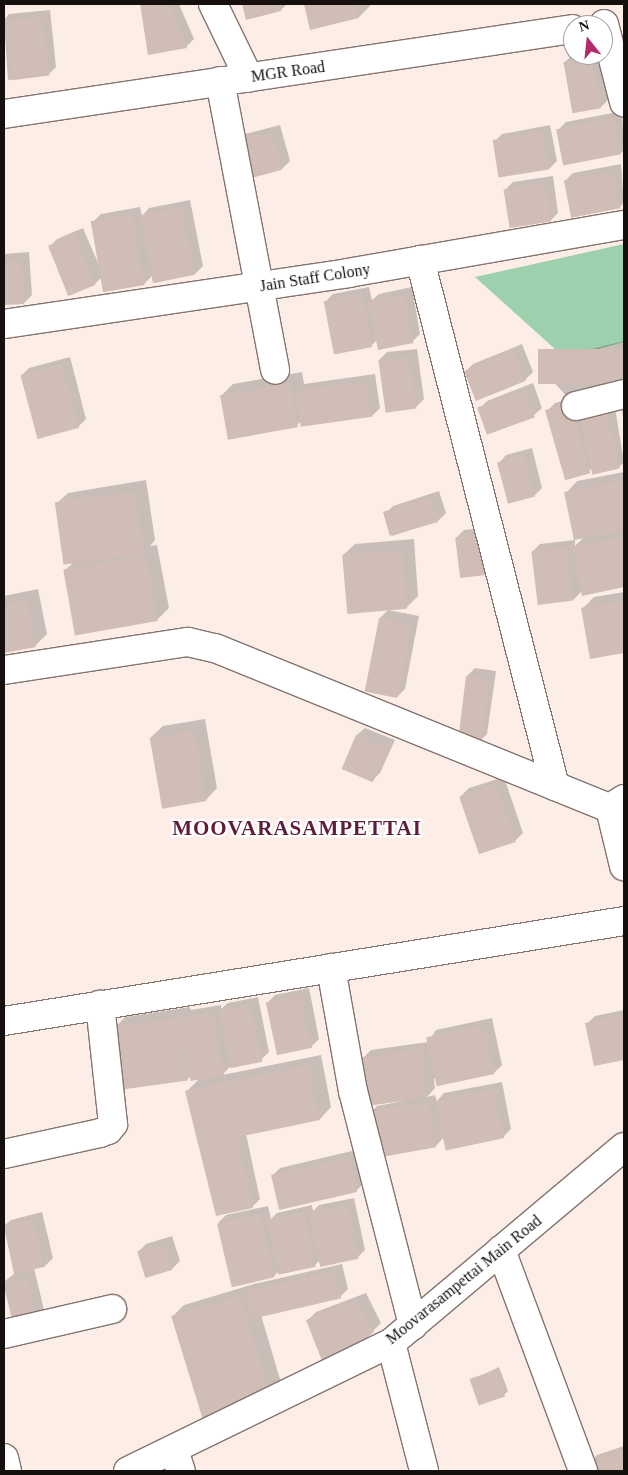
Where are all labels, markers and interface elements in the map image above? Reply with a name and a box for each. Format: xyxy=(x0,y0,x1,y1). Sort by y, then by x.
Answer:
north arrow xyxy=(563,15,613,65)
text: N xyxy=(577,17,591,35)
street label: MGR Road xyxy=(250,57,326,87)
street label: Jain Staff Colony xyxy=(258,260,372,296)
district label: MOOVARASAMPETTAI xyxy=(170,815,424,841)
street label: Moovarasampettai Main Road xyxy=(382,1211,546,1349)

